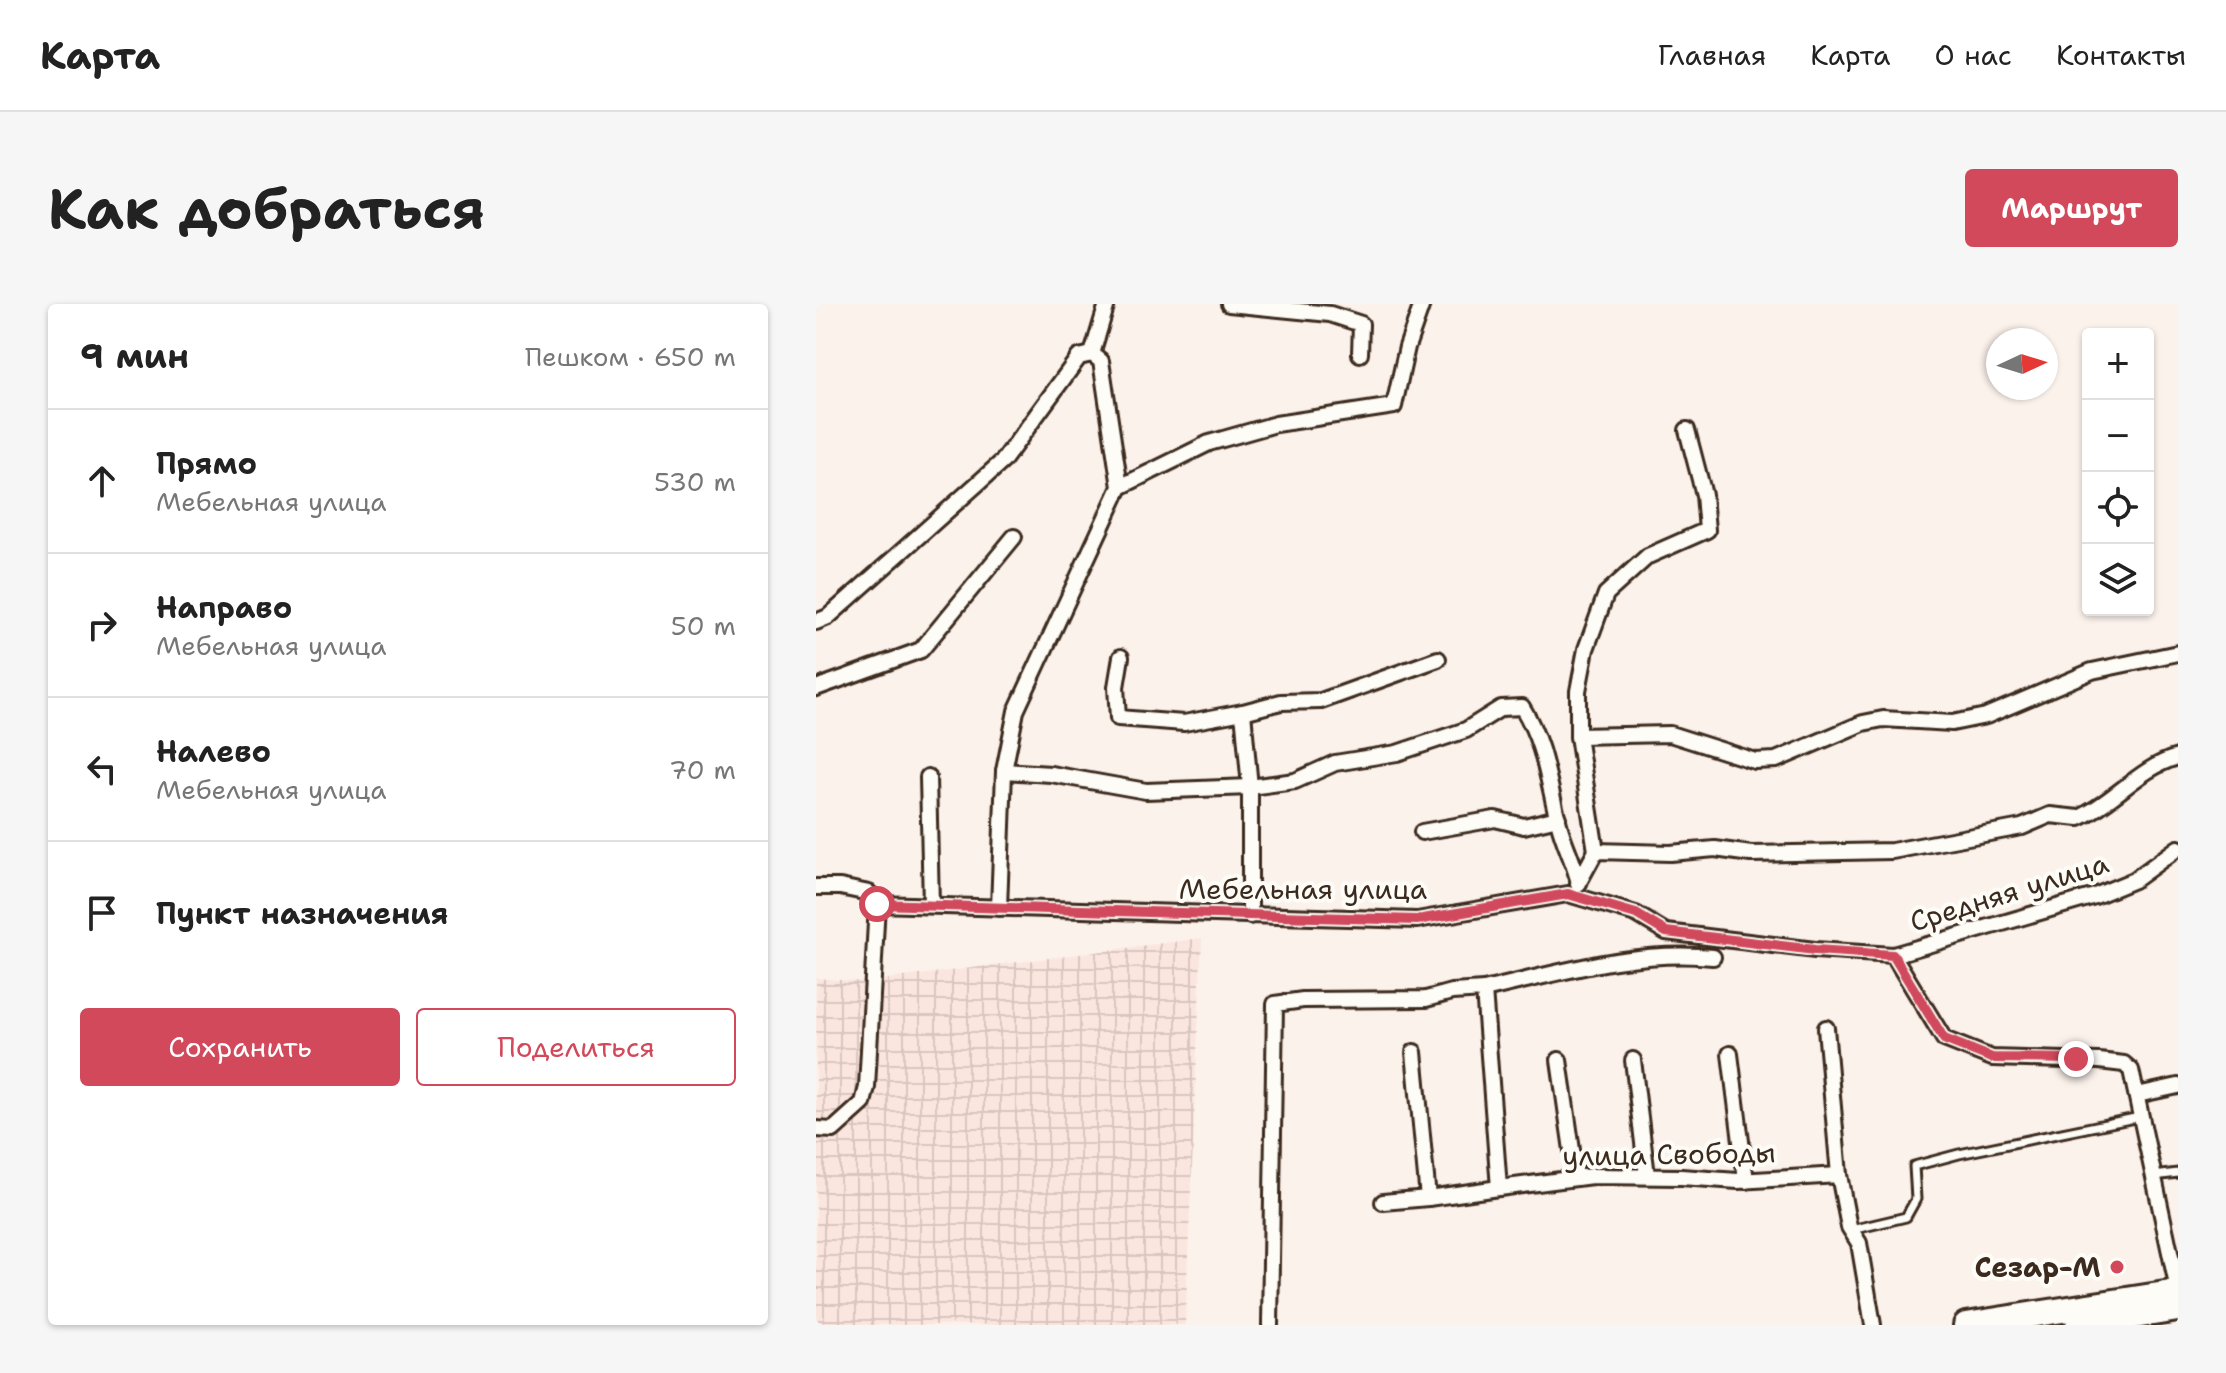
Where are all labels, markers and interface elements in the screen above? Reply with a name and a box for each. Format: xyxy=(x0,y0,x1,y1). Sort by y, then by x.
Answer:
text: Карта xyxy=(40,30,160,81)
text: Главная xyxy=(1658,36,1766,74)
text: Карта xyxy=(1810,36,1890,74)
text: О нас xyxy=(1934,36,2012,74)
text: Контакты xyxy=(2056,36,2186,74)
button: Маршрут xyxy=(1965,169,2178,247)
text: Как добраться xyxy=(48,171,485,246)
north arrow xyxy=(1986,328,2058,400)
map controls xyxy=(2082,328,2154,616)
button: + xyxy=(2082,328,2154,400)
text: 9 мин xyxy=(80,333,189,379)
text: Пешком · 650 m xyxy=(525,339,736,374)
button: − xyxy=(2082,400,2154,472)
text: Прямо xyxy=(156,443,257,484)
icon: ahead xyxy=(80,459,124,503)
text: 530 m xyxy=(654,464,736,499)
button: locate xyxy=(2082,472,2154,544)
text: Мебельная улица xyxy=(156,484,387,519)
button: layers xyxy=(2082,544,2154,616)
text: Направо xyxy=(156,587,292,628)
icon: right xyxy=(80,603,124,647)
text: 50 m xyxy=(671,608,736,643)
text: Мебельная улица xyxy=(156,628,387,663)
text: Налево xyxy=(156,731,271,772)
icon: left xyxy=(80,747,124,791)
text: 70 m xyxy=(669,752,736,787)
text: Мебельная улица xyxy=(156,772,387,807)
street label: Средняя улица xyxy=(1905,844,2113,940)
street label: Мебельная улица xyxy=(1179,870,1427,908)
route start xyxy=(859,886,895,922)
icon: arrive xyxy=(80,891,124,935)
text: Пункт назначения xyxy=(156,893,448,934)
button: Сохранить xyxy=(80,1008,400,1086)
button: Поделиться xyxy=(416,1008,736,1086)
route end xyxy=(2058,1041,2094,1077)
street label: улица Свободы xyxy=(1562,1133,1776,1175)
place label: Сезар-М xyxy=(1974,1248,2101,1286)
marker: Сезар-М xyxy=(2108,1258,2126,1276)

